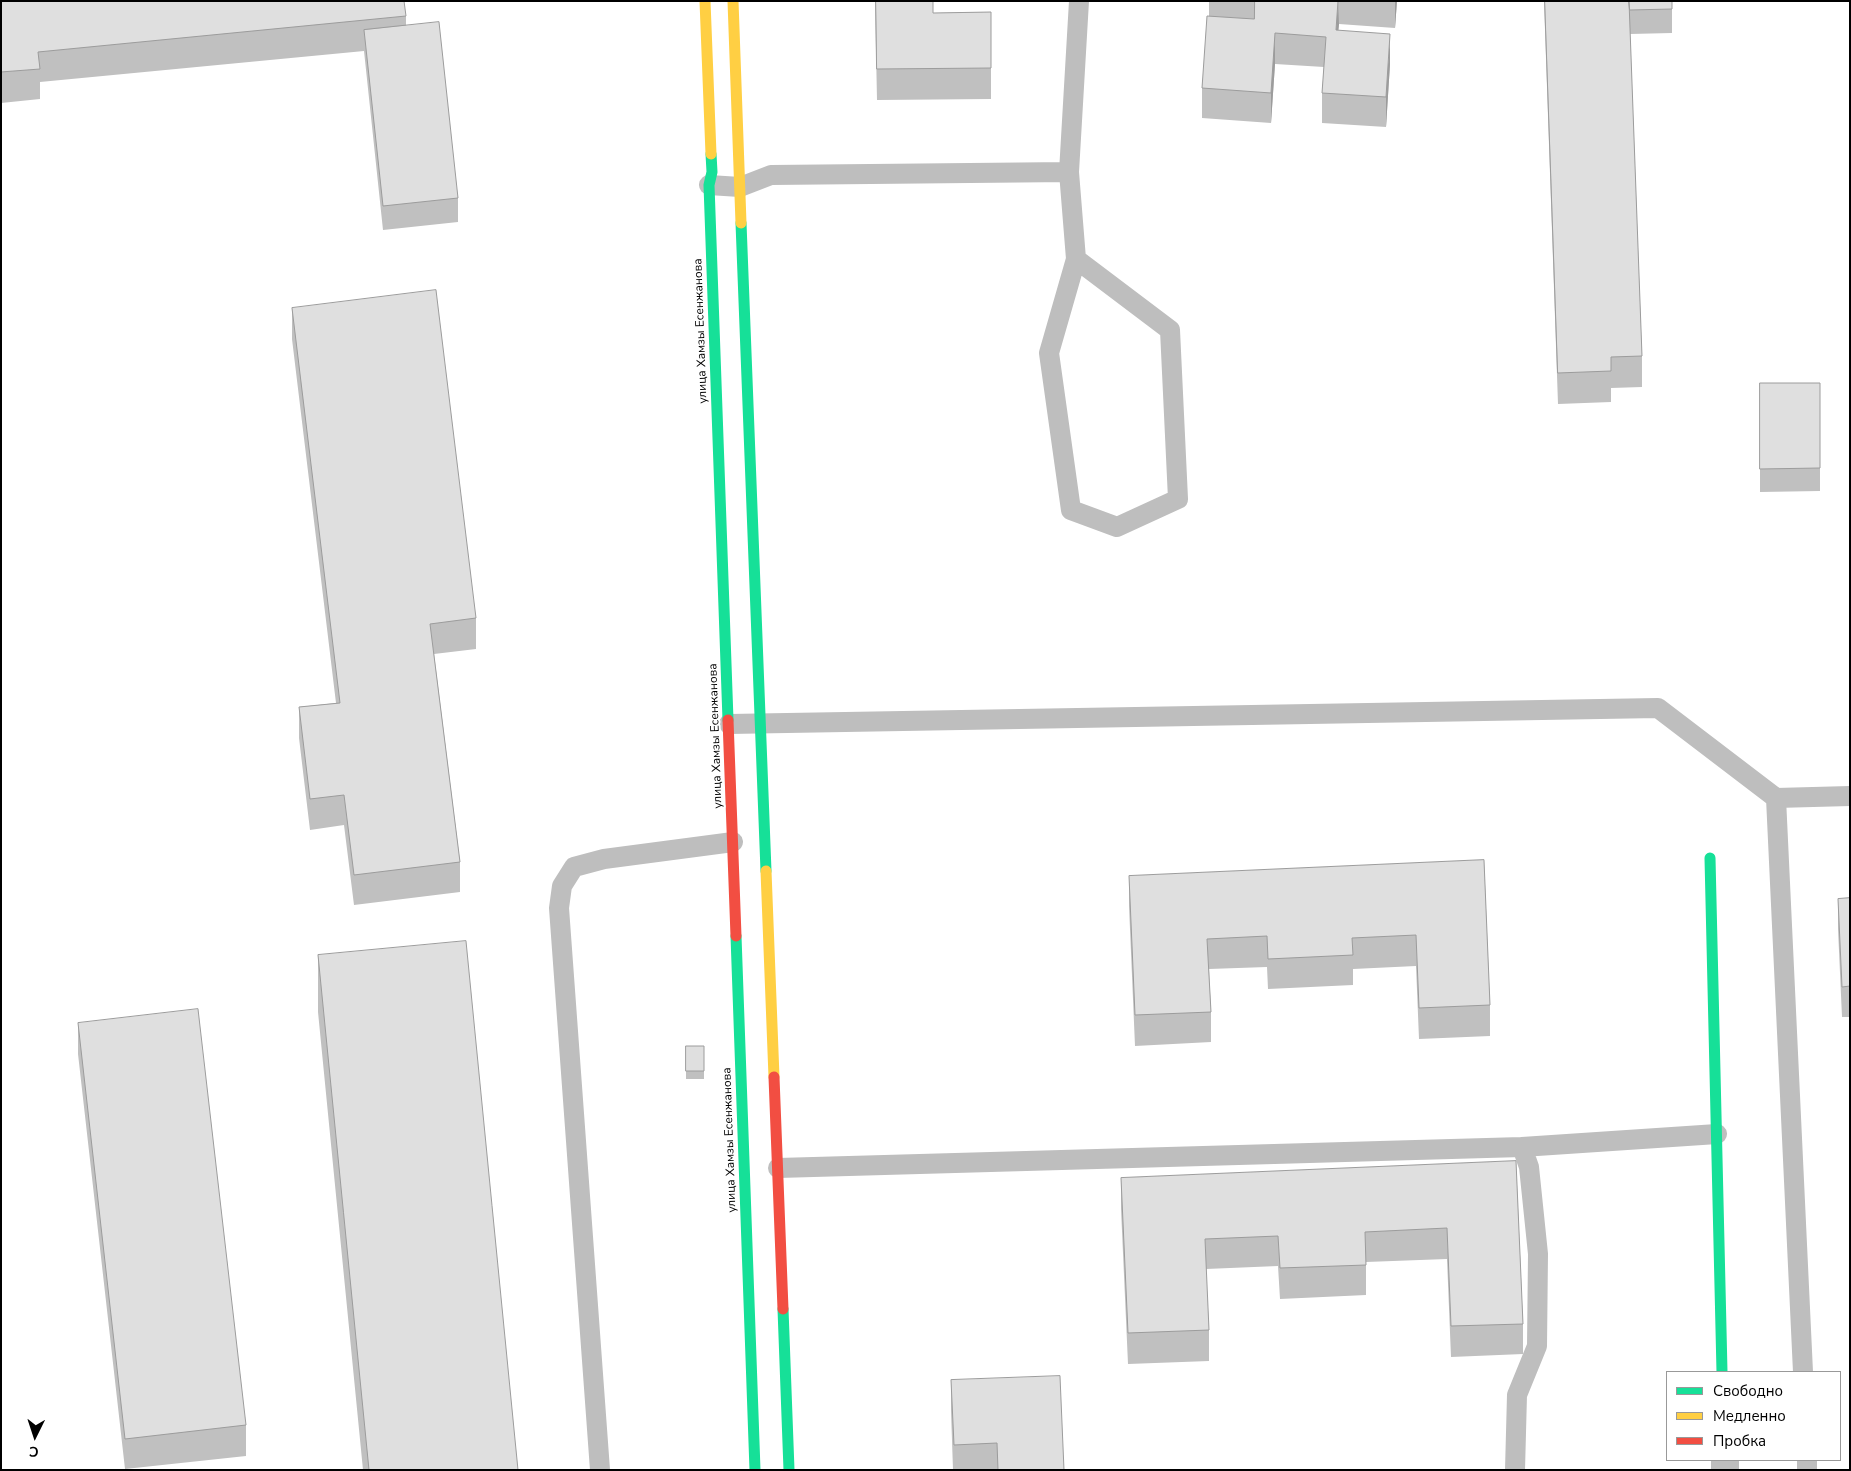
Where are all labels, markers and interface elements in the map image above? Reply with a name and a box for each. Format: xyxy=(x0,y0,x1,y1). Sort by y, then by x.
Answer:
street label: улица Хамзы Есенжанова xyxy=(691,258,711,404)
street label: улица Хамзы Есенжанова xyxy=(706,663,726,809)
street label: улица Хамзы Есенжанова xyxy=(720,1067,740,1213)
legend xyxy=(1666,1371,1841,1461)
text: Свободно xyxy=(1713,1381,1783,1401)
text: Медленно xyxy=(1713,1406,1786,1426)
north arrow xyxy=(10,1411,60,1461)
text: Пробка xyxy=(1713,1431,1766,1451)
text: С xyxy=(29,1442,39,1461)

